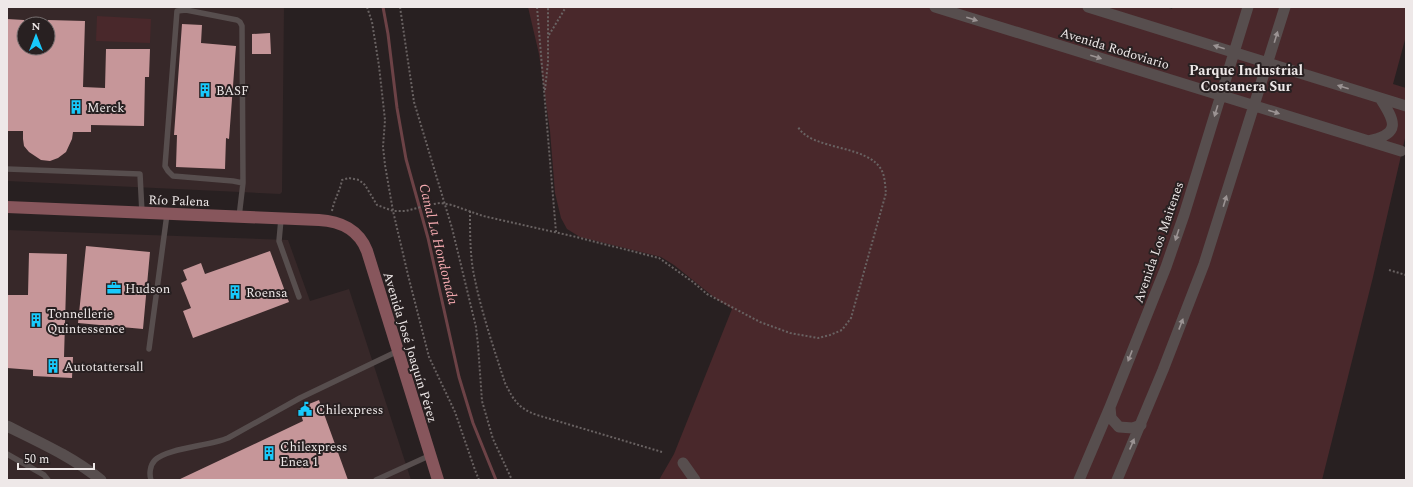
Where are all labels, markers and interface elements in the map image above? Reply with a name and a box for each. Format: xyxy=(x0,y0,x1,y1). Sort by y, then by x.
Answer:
north arrow xyxy=(16,16,56,56)
one-way arrow xyxy=(966,16,978,22)
text: N xyxy=(32,18,41,35)
street label: Avenida Rodoviario xyxy=(1058,23,1172,75)
one-way arrow xyxy=(1273,31,1279,43)
one-way arrow xyxy=(1212,44,1224,50)
one-way arrow xyxy=(1090,54,1102,60)
district label: Parque Industrial Costanera Sur xyxy=(1189,60,1303,97)
place label: BASF xyxy=(216,81,249,101)
building icon: BASF xyxy=(197,82,213,98)
one-way arrow xyxy=(1336,83,1348,89)
place label: Merck xyxy=(87,98,124,118)
building icon: Merck xyxy=(68,99,84,115)
one-way arrow xyxy=(1213,105,1219,117)
one-way arrow xyxy=(1268,109,1280,115)
street label: Avenida Los Maitenes xyxy=(1129,179,1189,306)
water label: Canal La Hondonada xyxy=(413,181,464,307)
street label: Río Palena xyxy=(148,190,211,212)
one-way arrow xyxy=(1222,195,1228,207)
one-way arrow xyxy=(1174,229,1180,241)
street label: Avenida José Joaquín Pérez xyxy=(378,269,443,425)
place label: Hudson xyxy=(125,279,171,299)
office icon: Hudson xyxy=(106,280,122,296)
place label: Roensa xyxy=(246,283,288,303)
building icon: Roensa xyxy=(227,284,243,300)
place label: Tonnellerie Quintessence xyxy=(47,304,125,339)
building icon: Tonnellerie Quintessence xyxy=(28,312,44,328)
one-way arrow xyxy=(1179,317,1185,329)
one-way arrow xyxy=(1127,351,1133,363)
place label: Autotattersall xyxy=(64,357,144,377)
building icon: Autotattersall xyxy=(45,358,61,374)
place label: Chilexpress xyxy=(316,400,383,420)
public building icon: Chilexpress xyxy=(297,401,313,417)
place label: Chilexpress Enea 1 xyxy=(280,437,347,472)
one-way arrow xyxy=(1129,439,1135,450)
scale bar xyxy=(18,445,94,471)
building icon: Chilexpress Enea 1 xyxy=(261,445,277,461)
text: 50 m xyxy=(24,450,49,469)

